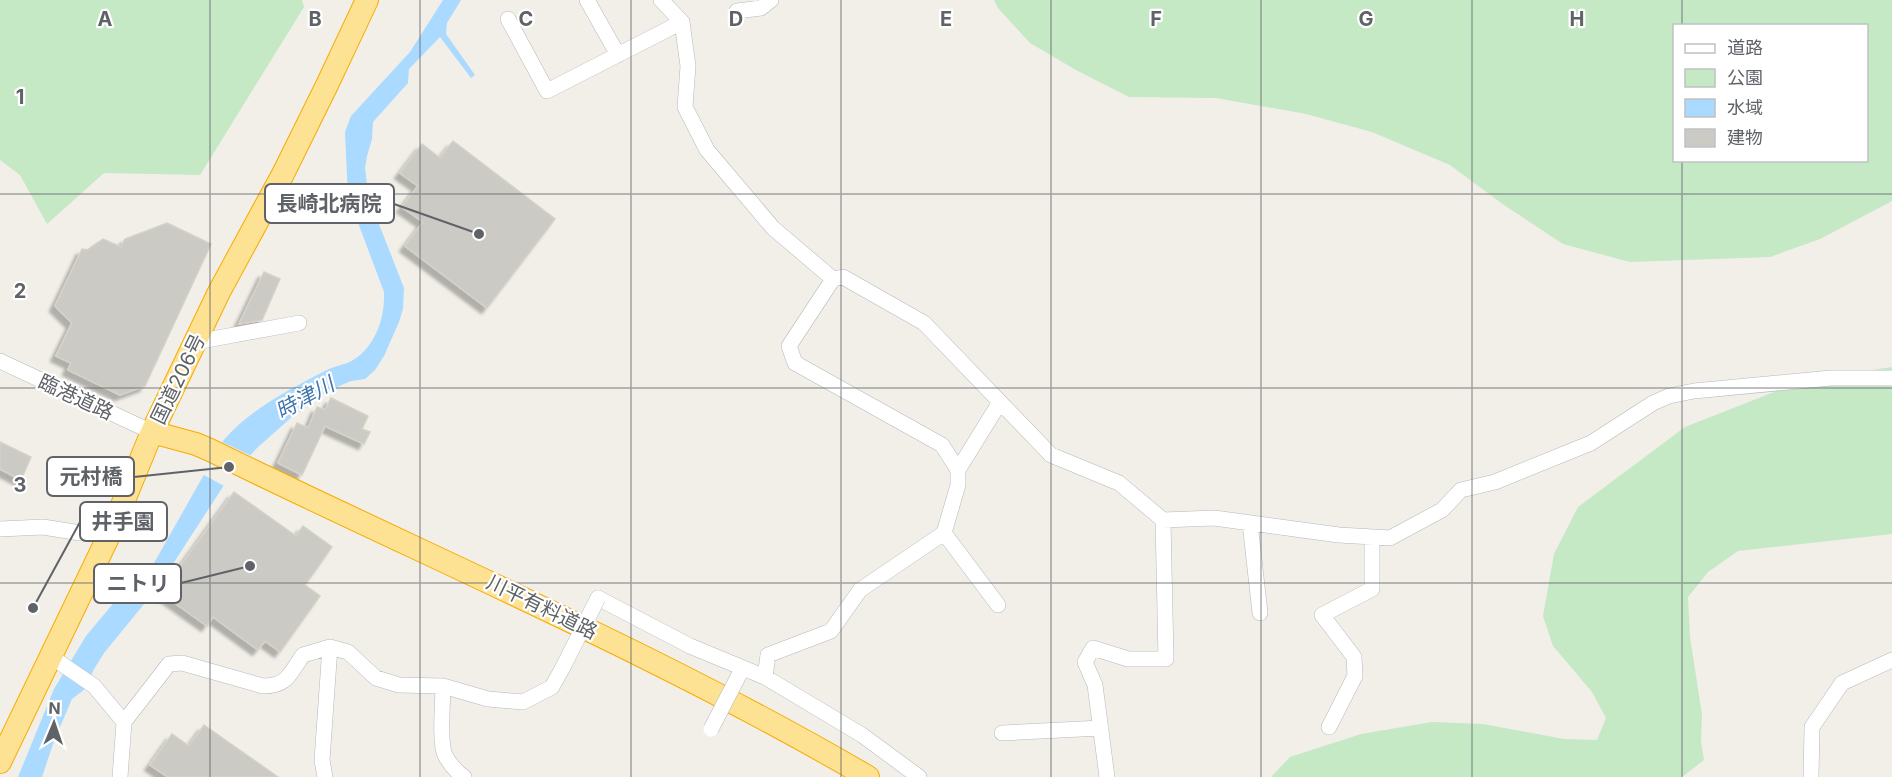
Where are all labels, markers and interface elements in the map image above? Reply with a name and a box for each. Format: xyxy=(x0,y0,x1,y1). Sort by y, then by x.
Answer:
text: A xyxy=(98,7,113,31)
text: B xyxy=(308,7,322,31)
text: C xyxy=(519,7,533,31)
text: D xyxy=(729,7,743,31)
text: E xyxy=(940,7,952,31)
text: F xyxy=(1150,7,1162,31)
text: G xyxy=(1358,7,1374,31)
text: H xyxy=(1570,7,1584,31)
legend xyxy=(1673,24,1868,162)
text: 道路 xyxy=(1727,37,1763,58)
text: 公園 xyxy=(1727,67,1763,88)
text: 1 xyxy=(16,85,24,109)
text: 水域 xyxy=(1727,97,1763,118)
text: 建物 xyxy=(1727,127,1763,148)
callout: 長崎北病院 xyxy=(265,184,394,223)
text: 長崎北病院 xyxy=(277,191,382,216)
text: 2 xyxy=(14,279,26,303)
street label: 国道206号 xyxy=(146,330,210,428)
street label: 臨港道路 xyxy=(35,369,117,425)
water label: 時津川 xyxy=(271,370,340,424)
callout: 元村橋 xyxy=(47,457,134,496)
text: 元村橋 xyxy=(60,464,123,489)
text: 3 xyxy=(14,473,26,497)
callout: 井手園 xyxy=(80,502,167,541)
text: 井手園 xyxy=(92,509,155,534)
callout: ニトリ xyxy=(94,564,181,603)
street label: 川平有料道路 xyxy=(483,570,601,644)
text: ニトリ xyxy=(107,571,170,596)
north arrow xyxy=(24,693,84,753)
text: N xyxy=(48,698,61,718)

